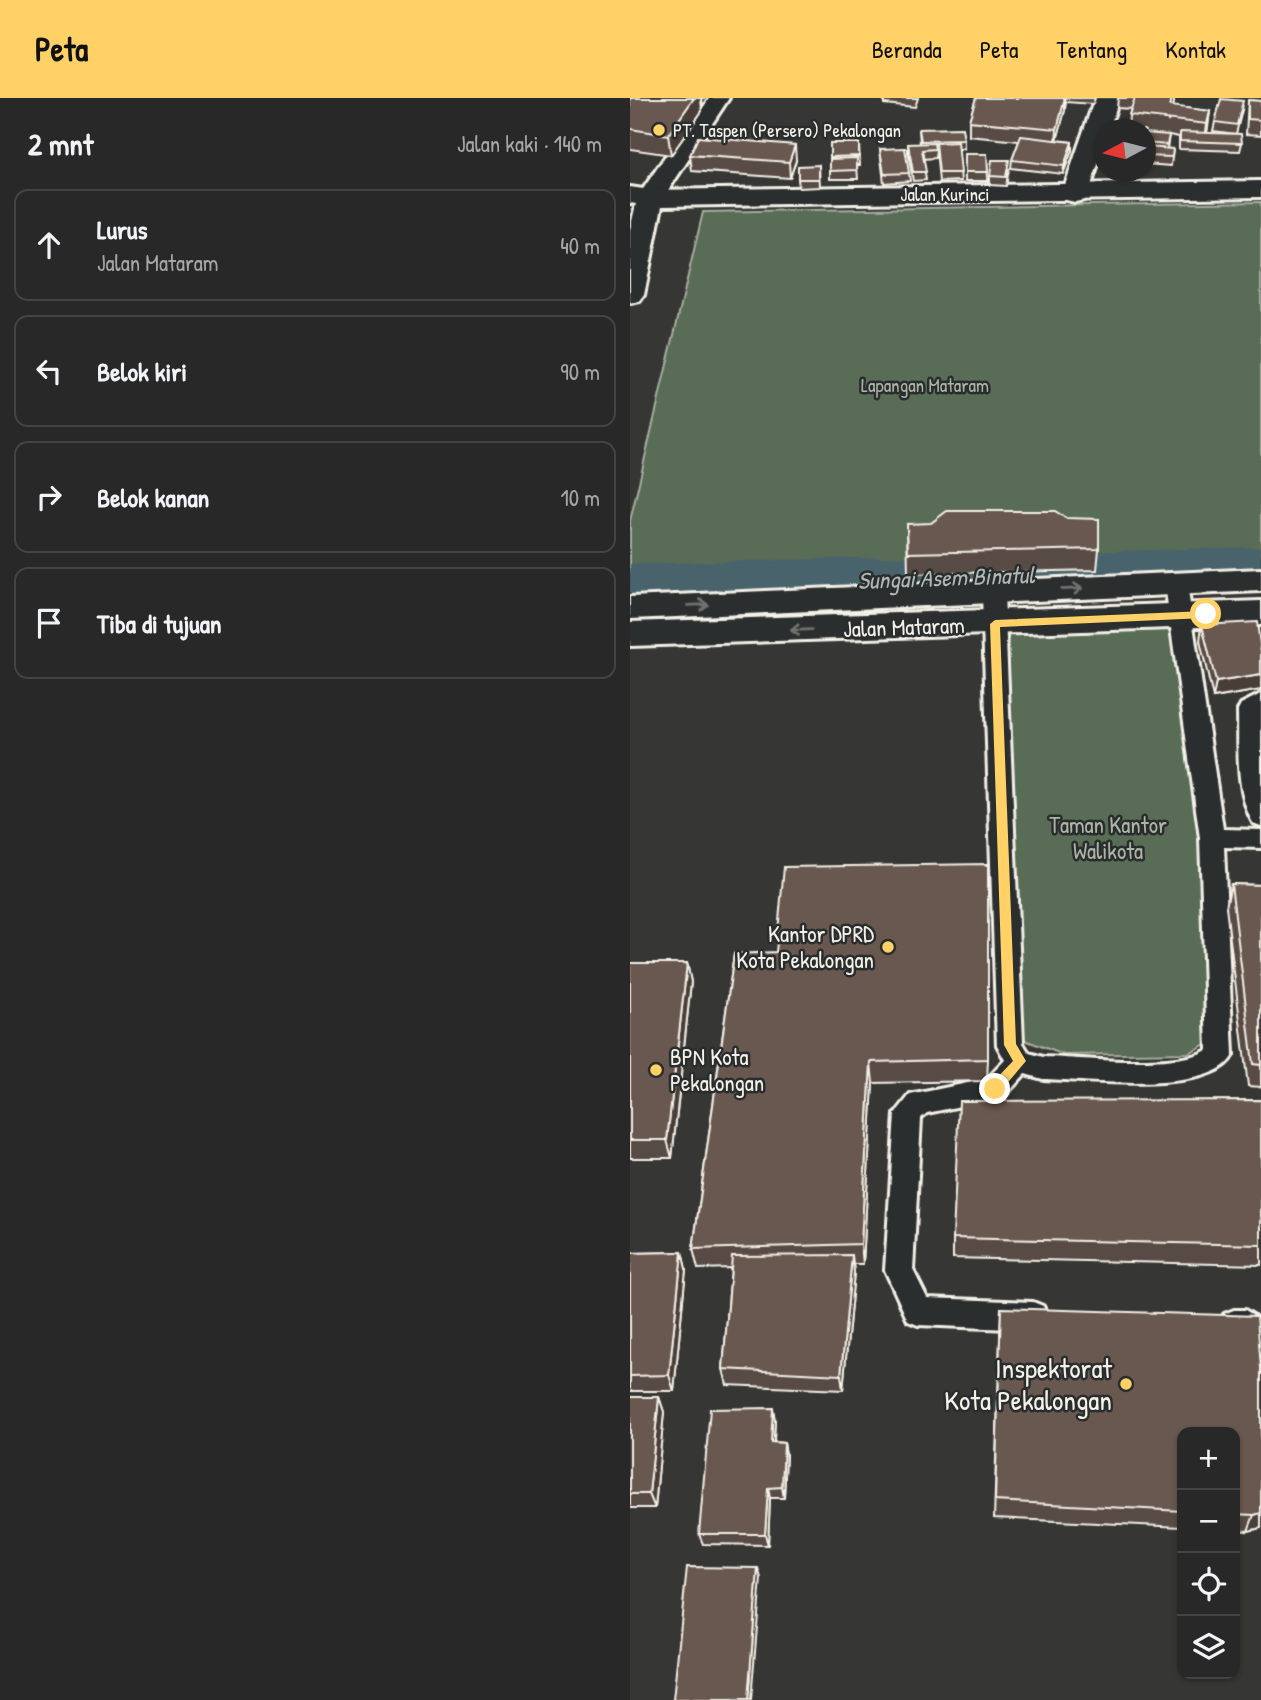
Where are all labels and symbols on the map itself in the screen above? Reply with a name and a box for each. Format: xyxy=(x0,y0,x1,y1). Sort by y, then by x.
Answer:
place label: PT. Taspen (Persero) Pekalongan xyxy=(673,117,901,143)
north arrow xyxy=(1093,119,1156,182)
marker: PT. Taspen (Persero) Pekalongan xyxy=(651,122,667,138)
street label: Jalan Kurinci xyxy=(900,181,990,207)
park label: Lapangan Mataram xyxy=(861,372,989,398)
water label: Sungai Asem Binatul xyxy=(857,558,1037,597)
one-way arrow xyxy=(1061,583,1084,596)
route start xyxy=(1190,598,1221,629)
one-way arrow xyxy=(686,599,709,612)
street label: Jalan Mataram xyxy=(843,609,965,644)
one-way arrow xyxy=(790,624,813,637)
park label: Taman Kantor Walikota xyxy=(1049,809,1167,866)
place label: Kantor DPRD Kota Pekalongan xyxy=(736,918,874,975)
marker: Kantor DPRD Kota Pekalongan xyxy=(880,939,896,955)
place label: BPN Kota Pekalongan xyxy=(670,1041,764,1098)
marker: BPN Kota Pekalongan xyxy=(648,1062,664,1078)
route end xyxy=(979,1073,1010,1104)
place label: Inspektorat Kota Pekalongan xyxy=(944,1349,1112,1419)
marker: Inspektorat Kota Pekalongan xyxy=(1118,1376,1134,1392)

